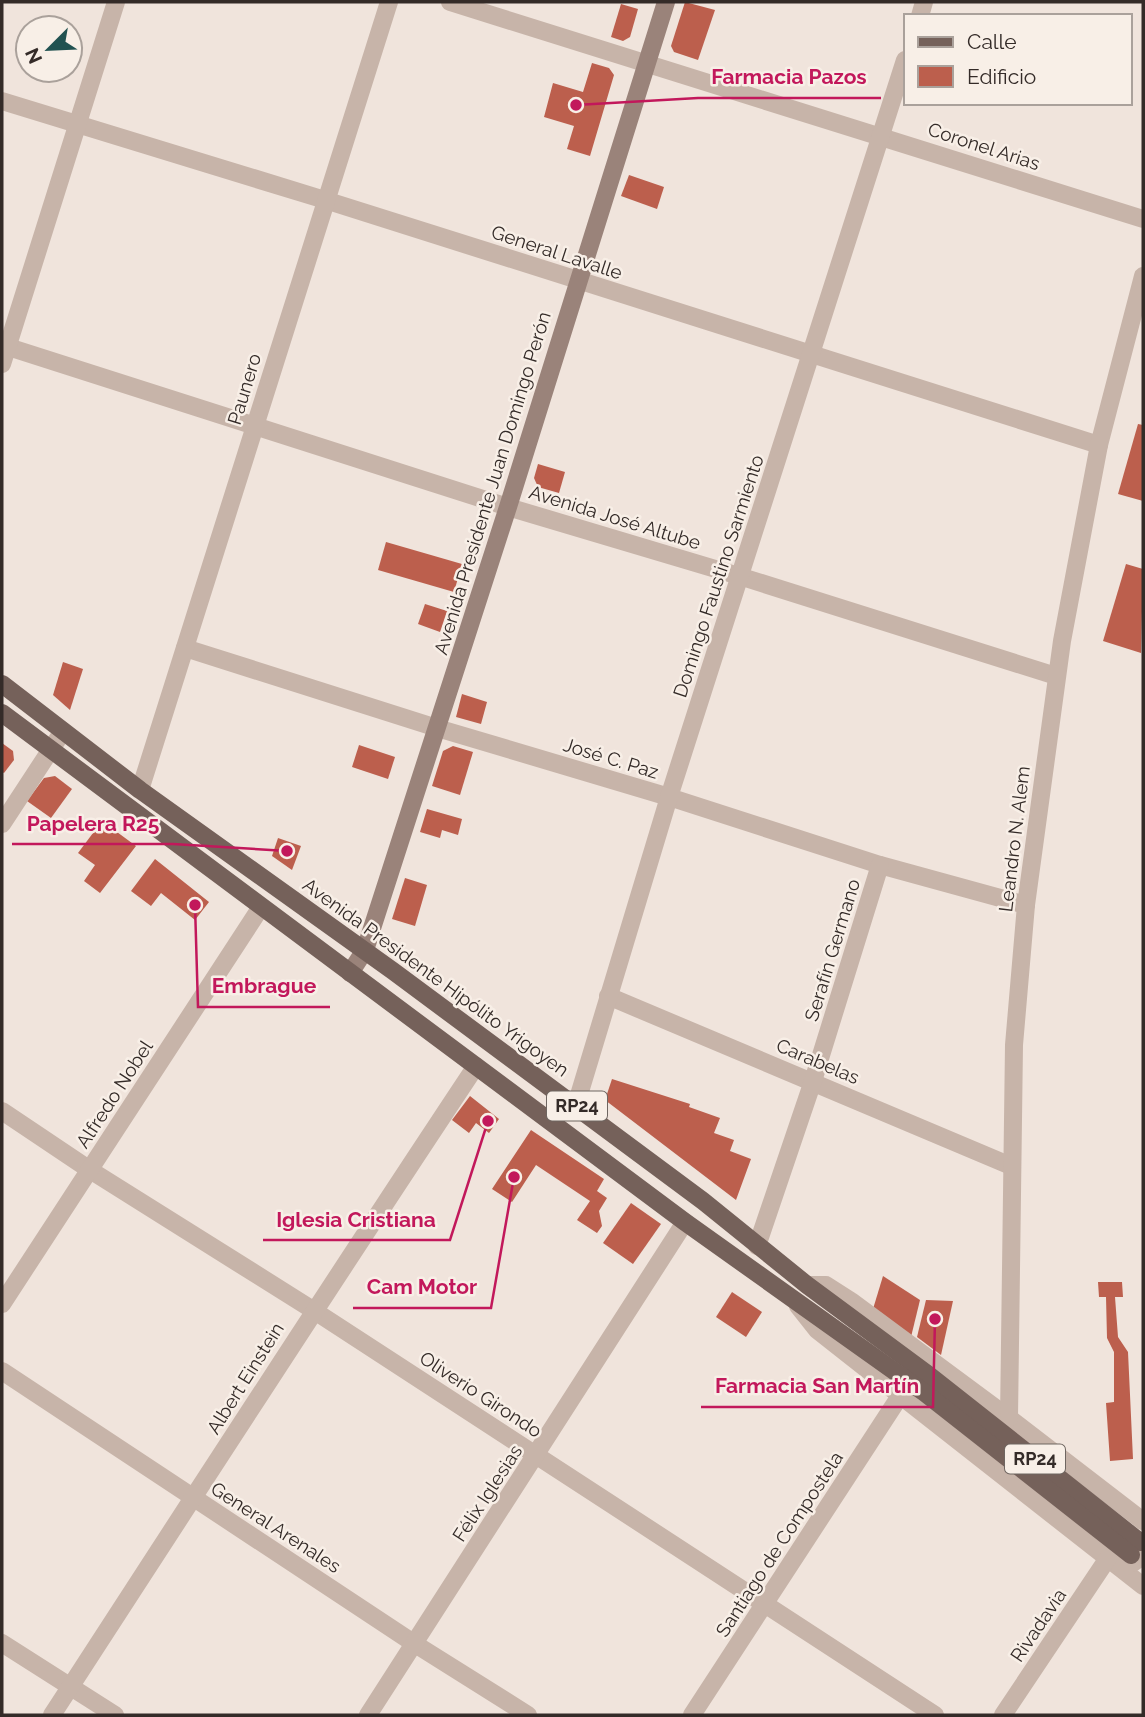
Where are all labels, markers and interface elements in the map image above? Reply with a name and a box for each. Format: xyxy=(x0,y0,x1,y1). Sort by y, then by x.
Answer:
north arrow xyxy=(14,14,84,84)
legend xyxy=(904,14,1131,105)
text: Calle xyxy=(967,29,1017,54)
text: N xyxy=(20,45,46,67)
callout: Farmacia Pazos xyxy=(698,56,881,98)
text: Farmacia Pazos xyxy=(711,64,867,89)
text: Edificio xyxy=(967,64,1036,89)
street label: Coronel Arias xyxy=(925,118,1043,174)
street label: General Lavalle xyxy=(489,220,625,284)
street label: Avenida Presidente Juan Domingo Perón xyxy=(429,309,555,657)
street label: Paunero xyxy=(223,351,265,427)
street label: Domingo Faustino Sarmiento xyxy=(668,452,768,700)
street label: Avenida José Altube xyxy=(527,480,703,554)
street label: José C. Paz xyxy=(561,733,661,783)
street label: Leandro N. Alem xyxy=(994,765,1034,913)
callout: Papelera R25 xyxy=(12,802,173,844)
text: Papelera R25 xyxy=(27,811,159,836)
street label: Avenida Presidente Hipólito Yrigoyen xyxy=(299,873,573,1081)
street label: Serafín Germano xyxy=(800,876,864,1024)
callout: Embrague xyxy=(198,965,330,1007)
text: Embrague xyxy=(212,973,317,998)
street label: Carabelas xyxy=(773,1034,863,1088)
street label: Alfredo Nobel xyxy=(71,1035,157,1152)
road number: RP24 xyxy=(547,1092,607,1120)
callout: Iglesia Cristiana xyxy=(263,1198,450,1240)
text: Iglesia Cristiana xyxy=(276,1207,436,1232)
callout: Cam Motor xyxy=(353,1266,491,1308)
text: Cam Motor xyxy=(367,1274,477,1299)
street label: Albert Einstein xyxy=(202,1318,288,1438)
street label: Oliverio Girondo xyxy=(416,1346,546,1442)
callout: Farmacia San Martín xyxy=(701,1365,933,1407)
text: Farmacia San Martín xyxy=(715,1373,919,1398)
street label: Félix Iglesias xyxy=(448,1440,526,1546)
road number: RP24 xyxy=(1005,1444,1065,1474)
street label: Santiago de Compostela xyxy=(711,1447,847,1641)
street label: General Arenales xyxy=(207,1477,345,1577)
street label: Rivadavia xyxy=(1006,1584,1070,1666)

